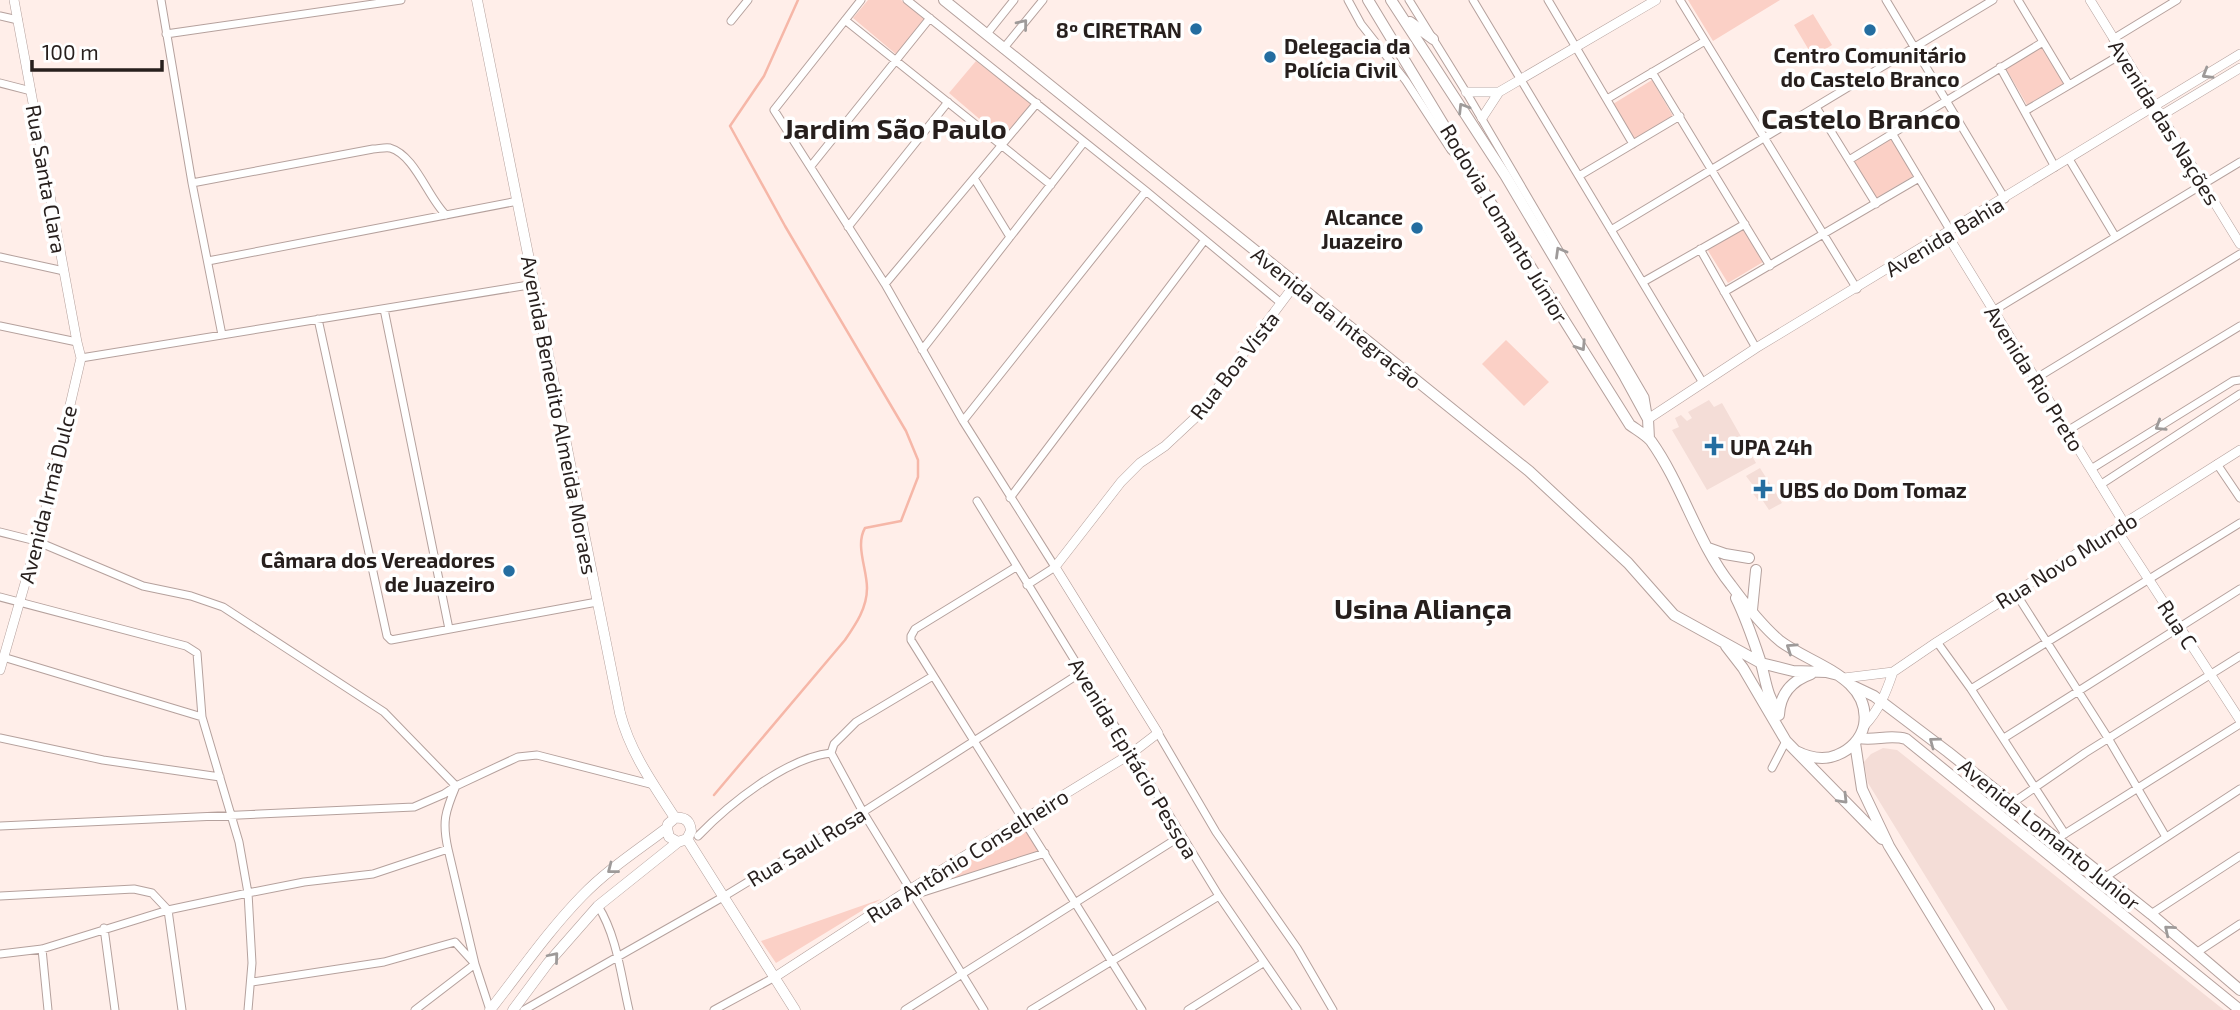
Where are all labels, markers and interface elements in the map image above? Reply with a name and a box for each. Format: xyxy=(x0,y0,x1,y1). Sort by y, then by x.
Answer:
place label: 8º CIRETRAN xyxy=(1056,17,1182,42)
one-way arrow xyxy=(1015,20,1027,33)
marker: 8º CIRETRAN xyxy=(1188,21,1204,37)
marker: Centro Comunitário do Castelo Branco xyxy=(1862,22,1878,38)
scale bar xyxy=(32,28,161,72)
place label: Delegacia da Polícia Civil xyxy=(1284,33,1411,82)
street label: Avenida das Nações xyxy=(2102,35,2226,210)
text: 100 m xyxy=(42,39,99,64)
place label: Centro Comunitário do Castelo Branco xyxy=(1774,42,1966,91)
marker: Delegacia da Polícia Civil xyxy=(1262,49,1278,65)
one-way arrow xyxy=(2202,65,2215,78)
district label: Castelo Branco xyxy=(1761,101,1961,135)
one-way arrow xyxy=(1458,102,1471,115)
street label: Rua Santa Clara xyxy=(22,103,72,255)
district label: Jardim São Paulo xyxy=(783,111,1007,145)
street label: Rodovia Lomanto Júnior xyxy=(1436,119,1574,327)
street label: Avenida Bahia xyxy=(1880,191,2008,281)
place label: Alcance Juazeiro xyxy=(1321,204,1403,253)
marker: Alcance Juazeiro xyxy=(1409,220,1425,236)
street label: Avenida da Integração xyxy=(1246,241,1427,395)
one-way arrow xyxy=(1555,246,1568,259)
street label: Avenida Benedito Almeida Moraes xyxy=(517,253,603,577)
street label: Avenida Rio Preto xyxy=(1980,301,2090,455)
street label: Rua Boa Vista xyxy=(1184,306,1284,424)
one-way arrow xyxy=(1573,338,1585,351)
street label: Avenida Irmã Dulce xyxy=(13,402,81,586)
one-way arrow xyxy=(2155,418,2168,431)
place label: UPA 24h xyxy=(1730,434,1813,459)
marker: UPA 24h xyxy=(1704,436,1724,456)
place label: UBS do Dom Tomaz xyxy=(1779,477,1967,502)
marker: UBS do Dom Tomaz xyxy=(1753,479,1773,499)
street label: Rua Novo Mundo xyxy=(1991,506,2141,614)
place label: Câmara dos Vereadores de Juazeiro xyxy=(261,547,495,596)
marker: Câmara dos Vereadores de Juazeiro xyxy=(501,563,517,579)
district label: Usina Aliança xyxy=(1334,591,1512,626)
street label: Rua C xyxy=(2153,595,2203,653)
one-way arrow xyxy=(1786,643,1799,656)
street label: Avenida Epitácio Pessoa xyxy=(1064,653,1204,863)
one-way arrow xyxy=(1929,738,1942,750)
street label: Avenida Lomanto Junior xyxy=(1954,753,2146,915)
street label: Rua Antônio Conselheiro xyxy=(862,783,1072,927)
one-way arrow xyxy=(1834,790,1847,803)
street label: Rua Saul Rosa xyxy=(742,801,870,891)
one-way arrow xyxy=(608,861,620,874)
one-way arrow xyxy=(2165,926,2178,938)
one-way arrow xyxy=(546,952,558,965)

